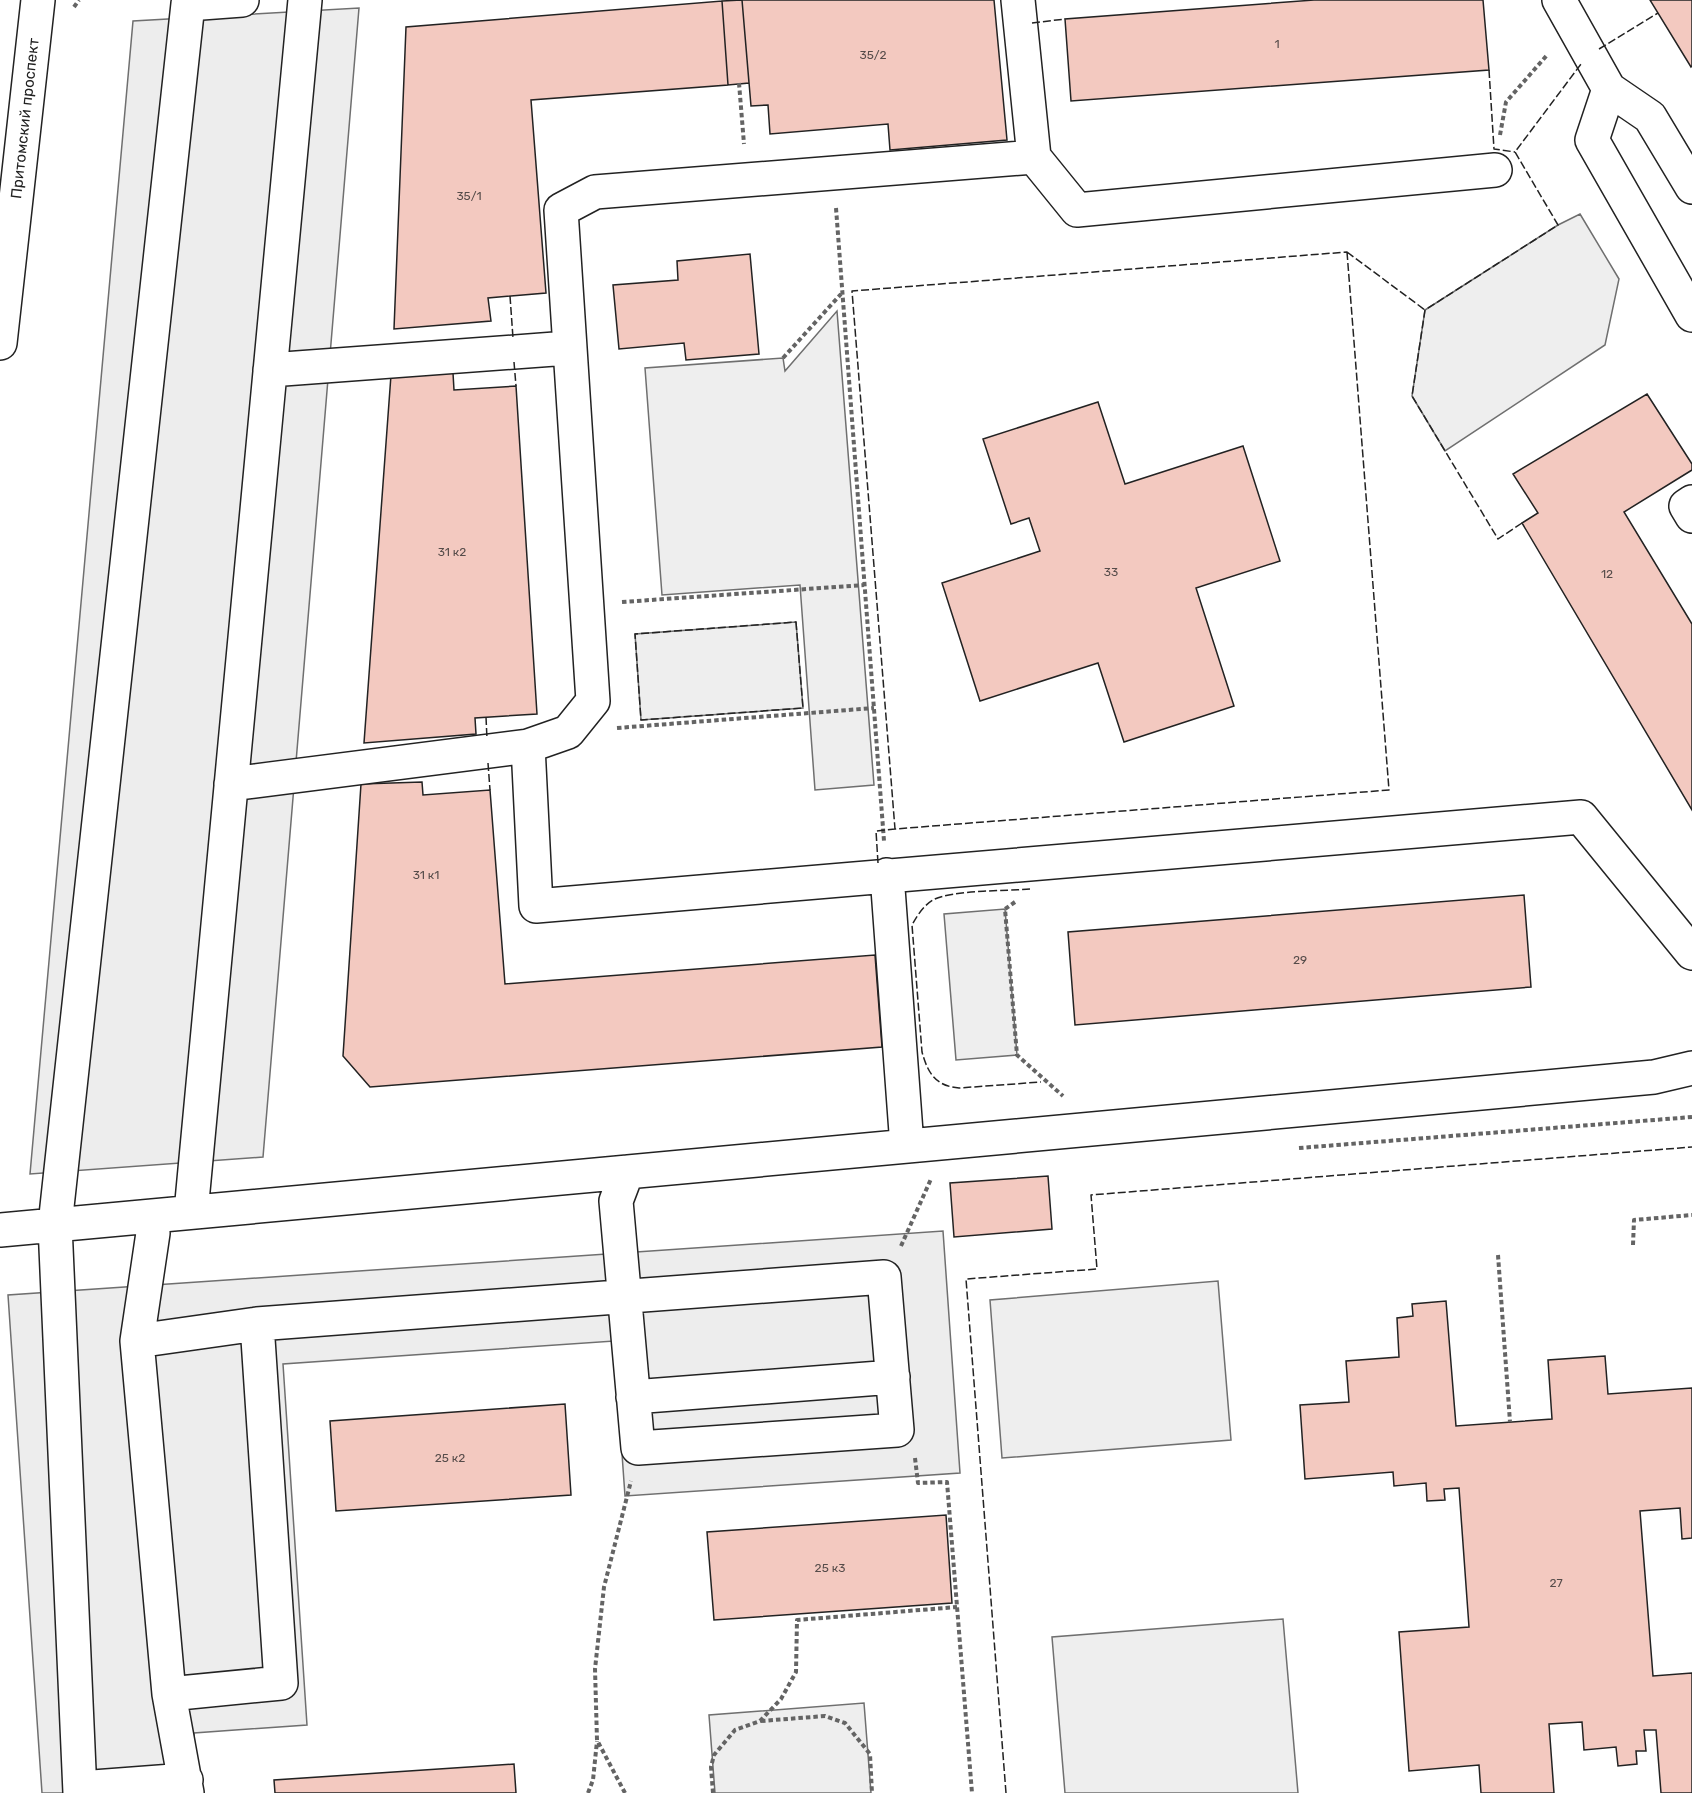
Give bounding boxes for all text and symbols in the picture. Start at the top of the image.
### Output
street label: Притомский проспект [7,37,43,200]
house number: 1 [1274,37,1280,51]
house number: 35/2 [860,48,886,62]
house number: 35/1 [456,189,482,203]
house number: 31 к2 [438,545,466,559]
house number: 33 [1104,565,1118,579]
house number: 12 [1601,567,1613,581]
house number: 31 к1 [413,868,439,882]
house number: 29 [1293,953,1307,967]
house number: 25 к2 [435,1451,465,1465]
house number: 25 к3 [815,1561,845,1575]
house number: 27 [1549,1576,1563,1590]

